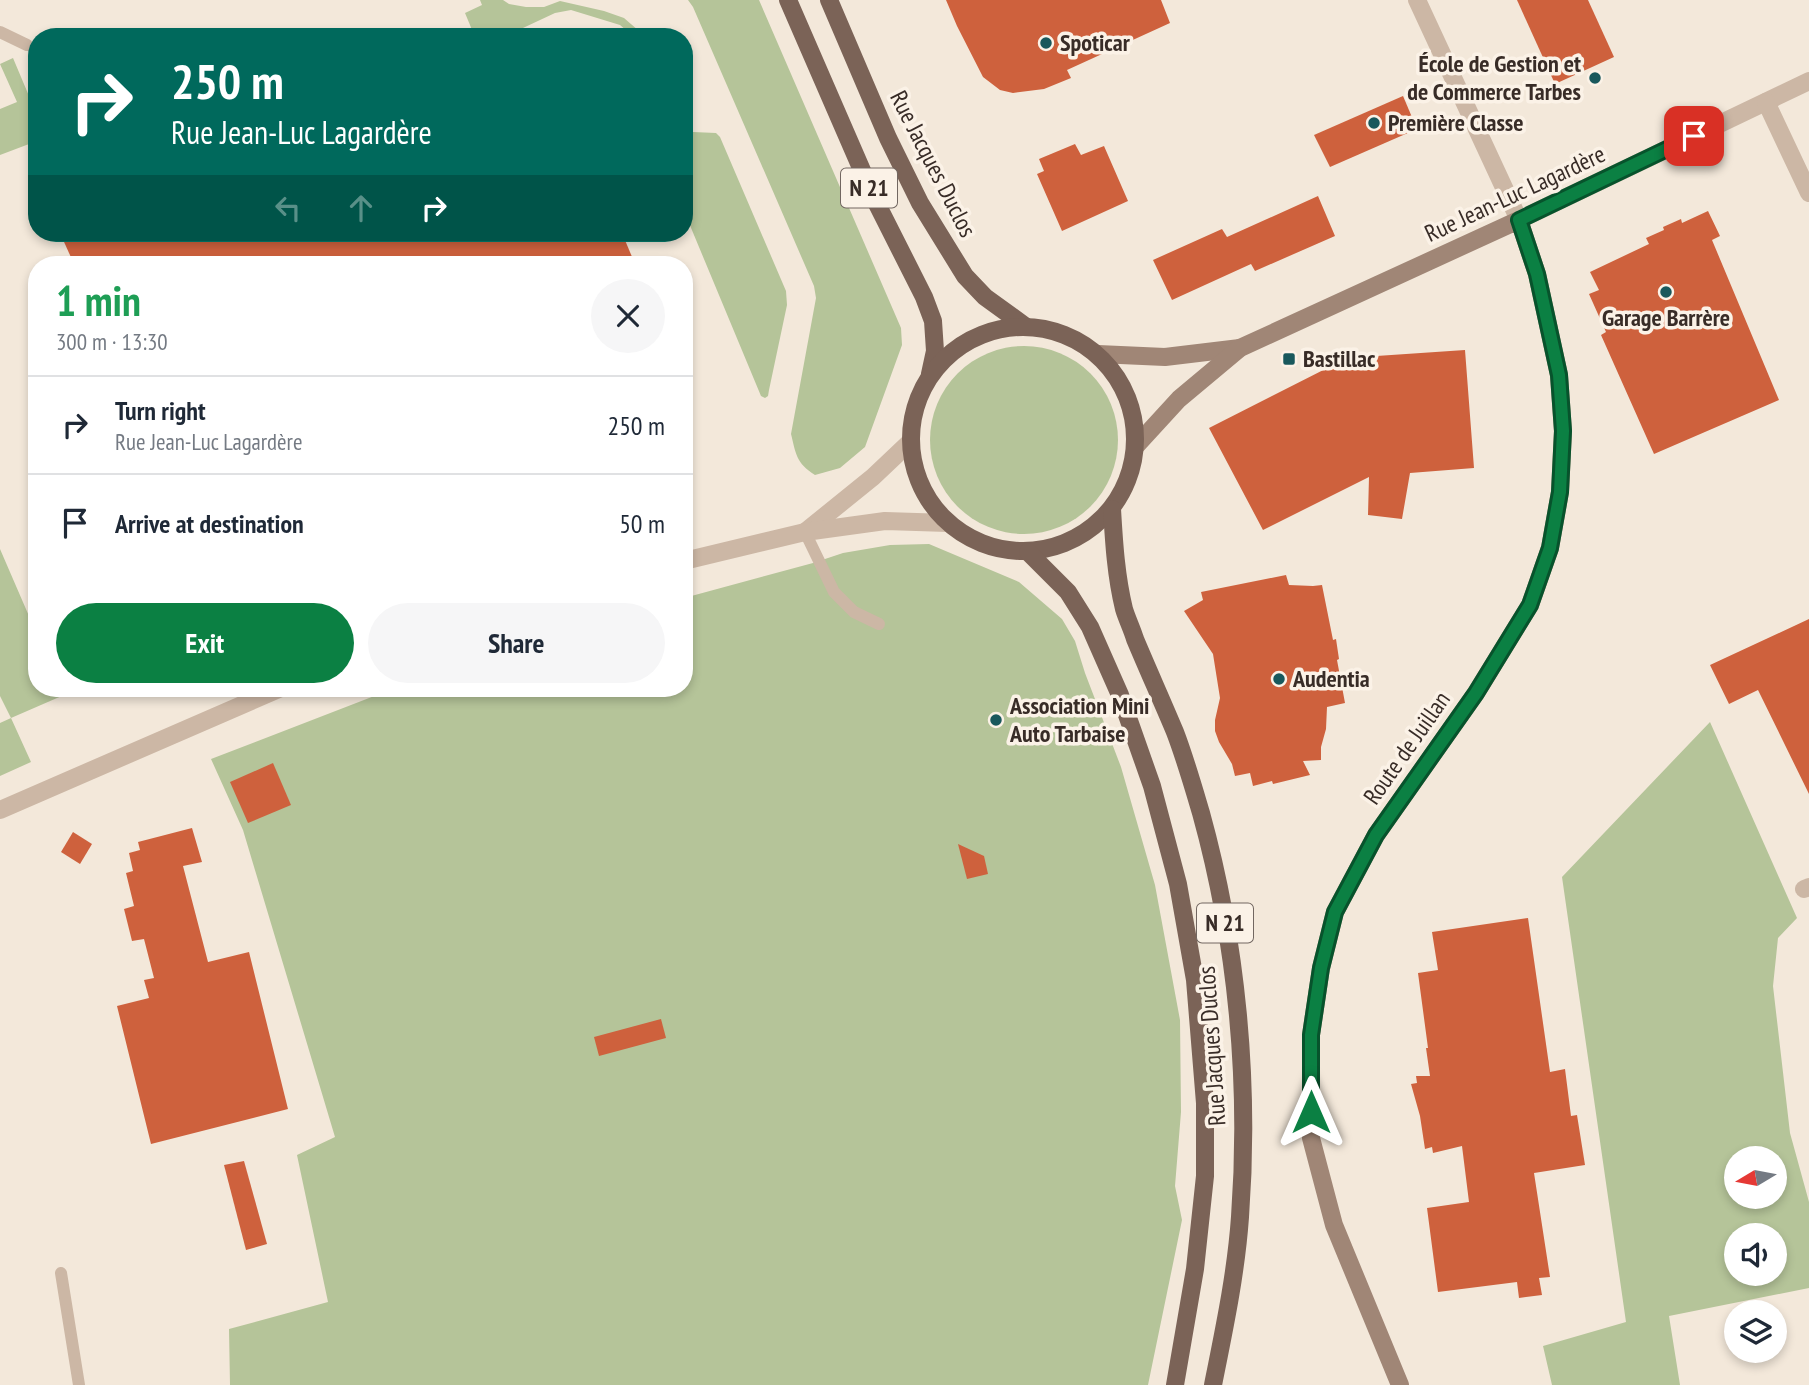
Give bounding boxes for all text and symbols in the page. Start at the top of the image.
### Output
place label: Spoticar [1060,27,1131,58]
marker: Spoticar [1038,35,1054,51]
place label: École de Gestion et de Commerce Tarbes [1407,48,1581,107]
text: 250 m [171,49,284,113]
icon: right [56,56,147,147]
marker: École de Gestion et de Commerce Tarbes [1587,70,1603,86]
street label: Rue Jacques Duclos [883,85,984,242]
pin [1664,106,1724,166]
place label: Première Classe [1388,107,1524,138]
text: Rue Jean-Luc Lagardère [171,111,432,153]
marker: Première Classe [1366,115,1382,131]
icon: arrive [1675,117,1713,155]
street label: Rue Jean-Luc Lagardère [1420,138,1610,249]
road number: N 21 [841,168,897,208]
icon: left [269,189,307,227]
icon: ahead [342,189,380,227]
icon: right [415,189,453,227]
text: 1 min [56,273,141,328]
button: close [591,279,665,353]
marker: Garage Barrère [1658,284,1674,300]
place label: Garage Barrère [1602,302,1730,333]
text: 300 m · 13:30 [56,327,168,356]
place label: Bastillac [1303,343,1376,374]
marker: Bastillac [1281,351,1297,367]
text: Turn right [115,394,206,427]
icon: right [56,406,94,444]
text: 250 m [607,409,665,442]
text: Rue Jean-Luc Lagardère [115,427,302,456]
icon: arrive [56,504,94,542]
text: Arrive at destination [115,507,304,540]
text: 50 m [619,507,665,540]
button: Exit [56,603,354,683]
button: Share [368,603,665,683]
place label: Audentia [1292,663,1370,694]
marker: Audentia [1271,671,1287,687]
street label: Route de Juillan [1356,685,1457,810]
place label: Association Mini Auto Tarbaise [1009,690,1150,749]
marker: Association Mini Auto Tarbaise [988,712,1004,728]
road number: N 21 [1197,904,1253,942]
street label: Rue Jacques Duclos [1190,965,1233,1127]
position arrow [1274,1075,1348,1149]
north arrow [1724,1146,1787,1209]
map controls [1724,1146,1787,1363]
button: sound [1724,1223,1787,1286]
button: layers [1724,1300,1787,1363]

